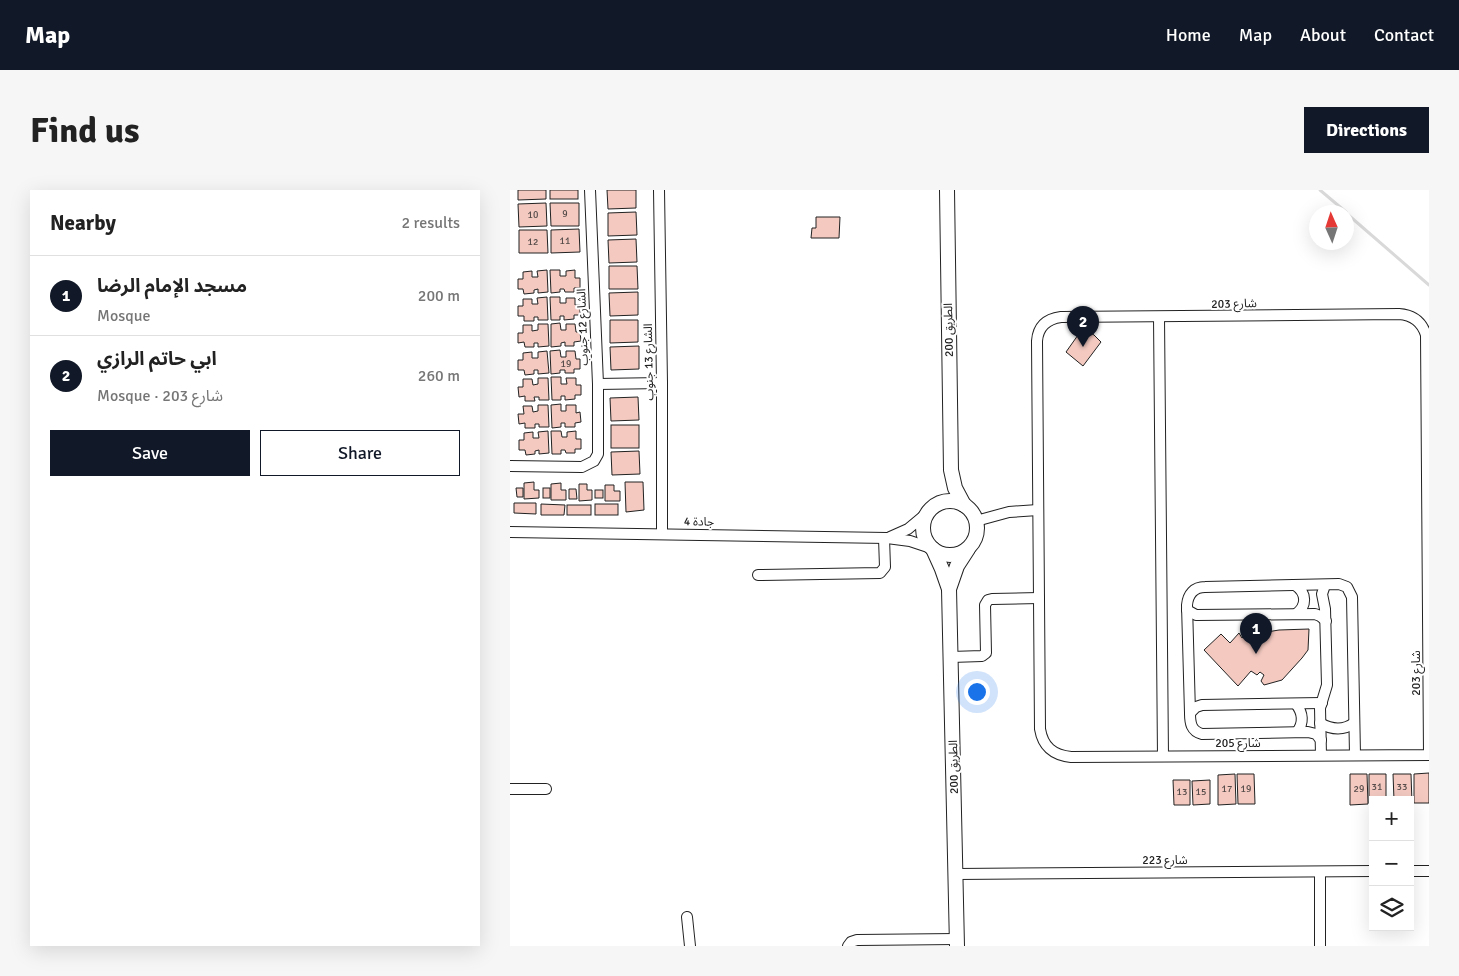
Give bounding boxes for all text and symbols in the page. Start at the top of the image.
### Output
text: Map [25,20,70,50]
text: Home [1166,24,1211,46]
text: Map [1239,24,1272,46]
text: About [1300,24,1346,46]
text: Contact [1374,24,1434,46]
button: Directions [1304,107,1429,153]
text: Find us [30,109,140,152]
north arrow [1309,205,1354,250]
house number: 9 [562,208,568,220]
house number: 10 [528,209,538,221]
text: Nearby [50,210,116,236]
text: 2 results [401,213,460,233]
house number: 11 [560,235,570,247]
house number: 12 [528,236,538,248]
text: مسجد الإمام الرضا [97,274,247,298]
text: 1 [62,286,70,306]
text: 200 m [418,286,460,306]
street label: الشارع 12 جنوب [574,288,593,366]
street label: شارع 203 [1211,296,1257,313]
street label: الطريق 200 [941,303,957,357]
text: Mosque [97,306,150,326]
pin: 2 [1067,306,1099,347]
street label: الشارع 13 جنوب [641,323,658,401]
text: ابي حاتم الرازي [97,347,217,371]
house number: 19 [561,358,571,370]
text: 2 [62,366,70,386]
text: 260 m [418,366,460,386]
text: Mosque · شارع 203 [97,386,223,406]
button: Save [50,430,250,476]
button: Share [260,430,460,476]
street label: جادة 4 [684,514,714,530]
pin: 1 [1240,613,1272,654]
street label: شارع 203 [1409,650,1425,696]
your location [964,679,990,705]
street label: شارع 205 [1215,736,1261,752]
street label: الطريق 200 [946,740,962,794]
house number: 31 [1372,781,1382,793]
house number: 33 [1397,781,1407,793]
house number: 17 [1222,783,1232,795]
house number: 19 [1241,783,1251,795]
house number: 29 [1354,783,1364,795]
house number: 13 [1177,786,1187,798]
house number: 15 [1196,786,1206,798]
map controls [1369,796,1414,931]
button: + [1369,796,1414,841]
button: − [1369,841,1414,886]
street label: شارع 223 [1142,853,1188,869]
button: layers [1369,886,1414,931]

